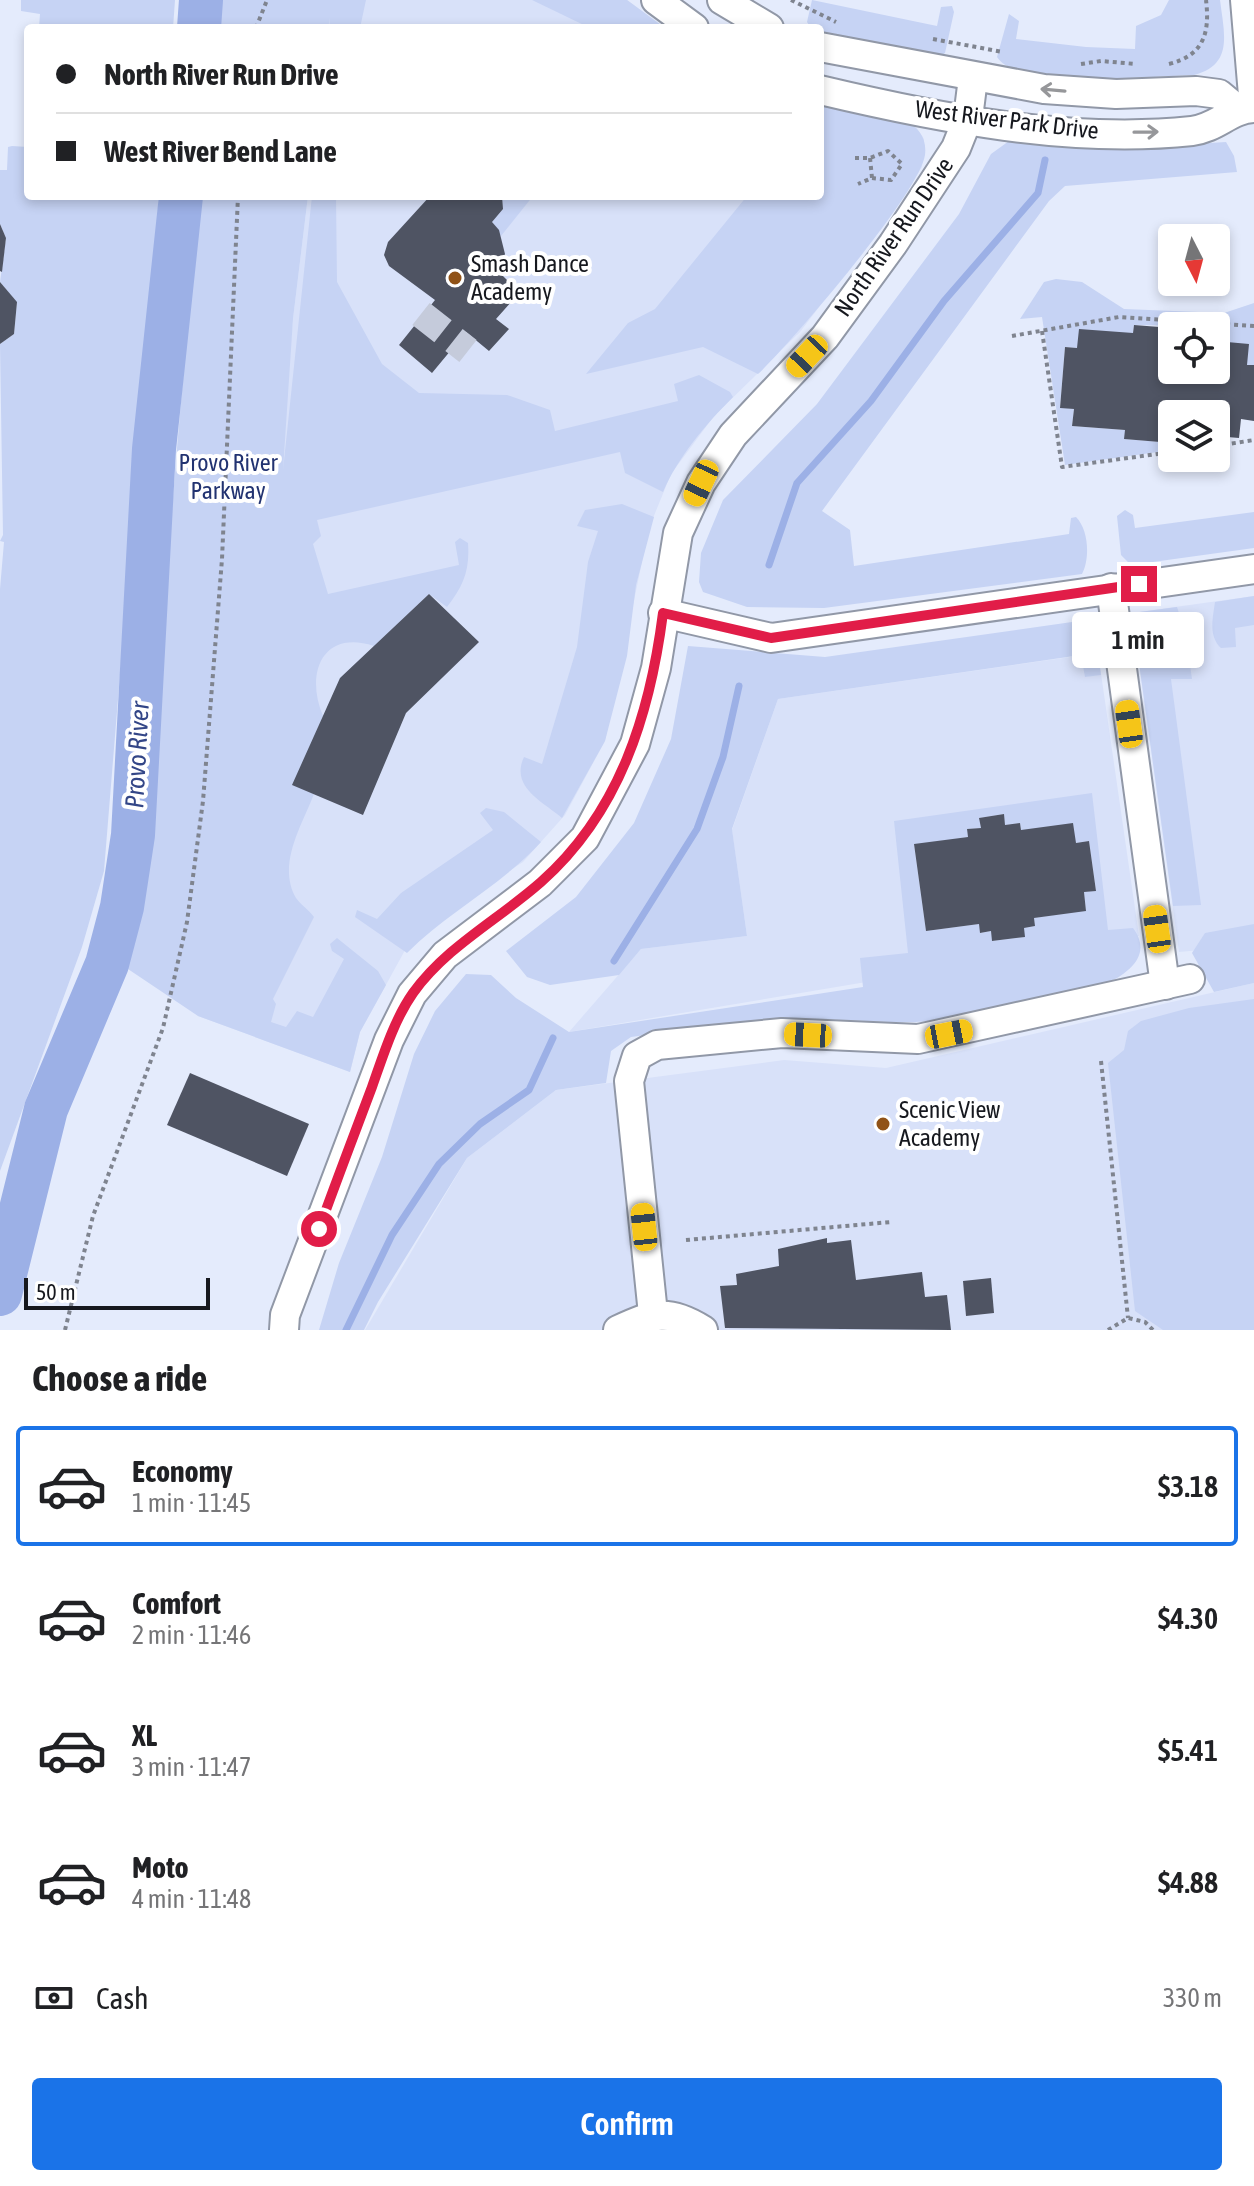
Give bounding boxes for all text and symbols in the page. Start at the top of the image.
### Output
text: North River Run Drive [104,57,339,91]
one-way arrow [1040,82,1066,97]
street label: West River Park Drive [914,95,1100,144]
one-way arrow [1132,124,1159,139]
text: West River Bend Lane [104,134,337,168]
street label: North River Run Drive [829,152,958,321]
north arrow [1158,224,1230,296]
map controls [1158,224,1230,472]
place label: Smash Dance Academy [471,250,589,305]
marker: Smash Dance Academy [446,269,464,287]
button: locate [1158,312,1230,384]
car [782,330,832,382]
button: layers [1158,400,1230,472]
park label: Provo River Parkway [178,449,279,504]
car [680,456,722,510]
route end [1121,566,1157,602]
callout: 1 min [1073,612,1205,668]
text: 1 min [1111,625,1165,655]
car [1114,699,1144,749]
water label: Provo River [119,700,155,809]
car [1142,904,1172,954]
car [923,1018,975,1050]
car [783,1022,833,1048]
place label: Scenic View Academy [899,1096,1000,1151]
marker: Scenic View Academy [874,1115,892,1133]
car [630,1202,658,1252]
route start [301,1211,337,1247]
scale bar [24,1274,210,1310]
text: 50 m [36,1279,76,1305]
text: Choose a ride [32,1357,207,1399]
icon: car [36,1450,108,1522]
text: Economy [132,1454,233,1488]
text: $3.18 [1158,1469,1218,1503]
text: 1 min · 11:45 [132,1488,251,1518]
icon: car [36,1582,108,1654]
text: Comfort [132,1586,221,1620]
text: $4.30 [1158,1601,1218,1635]
text: 2 min · 11:46 [132,1620,251,1650]
icon: car [36,1714,108,1786]
text: XL [132,1718,157,1752]
text: $5.41 [1158,1733,1218,1767]
text: 3 min · 11:47 [132,1752,251,1782]
icon: car [36,1846,108,1918]
text: Moto [132,1850,189,1884]
text: $4.88 [1158,1865,1218,1899]
text: 4 min · 11:48 [132,1884,251,1914]
icon: cash [32,1976,76,2020]
text: Cash [96,1981,149,2015]
text: 330 m [1163,1983,1222,2013]
button: Confirm [32,2078,1222,2170]

